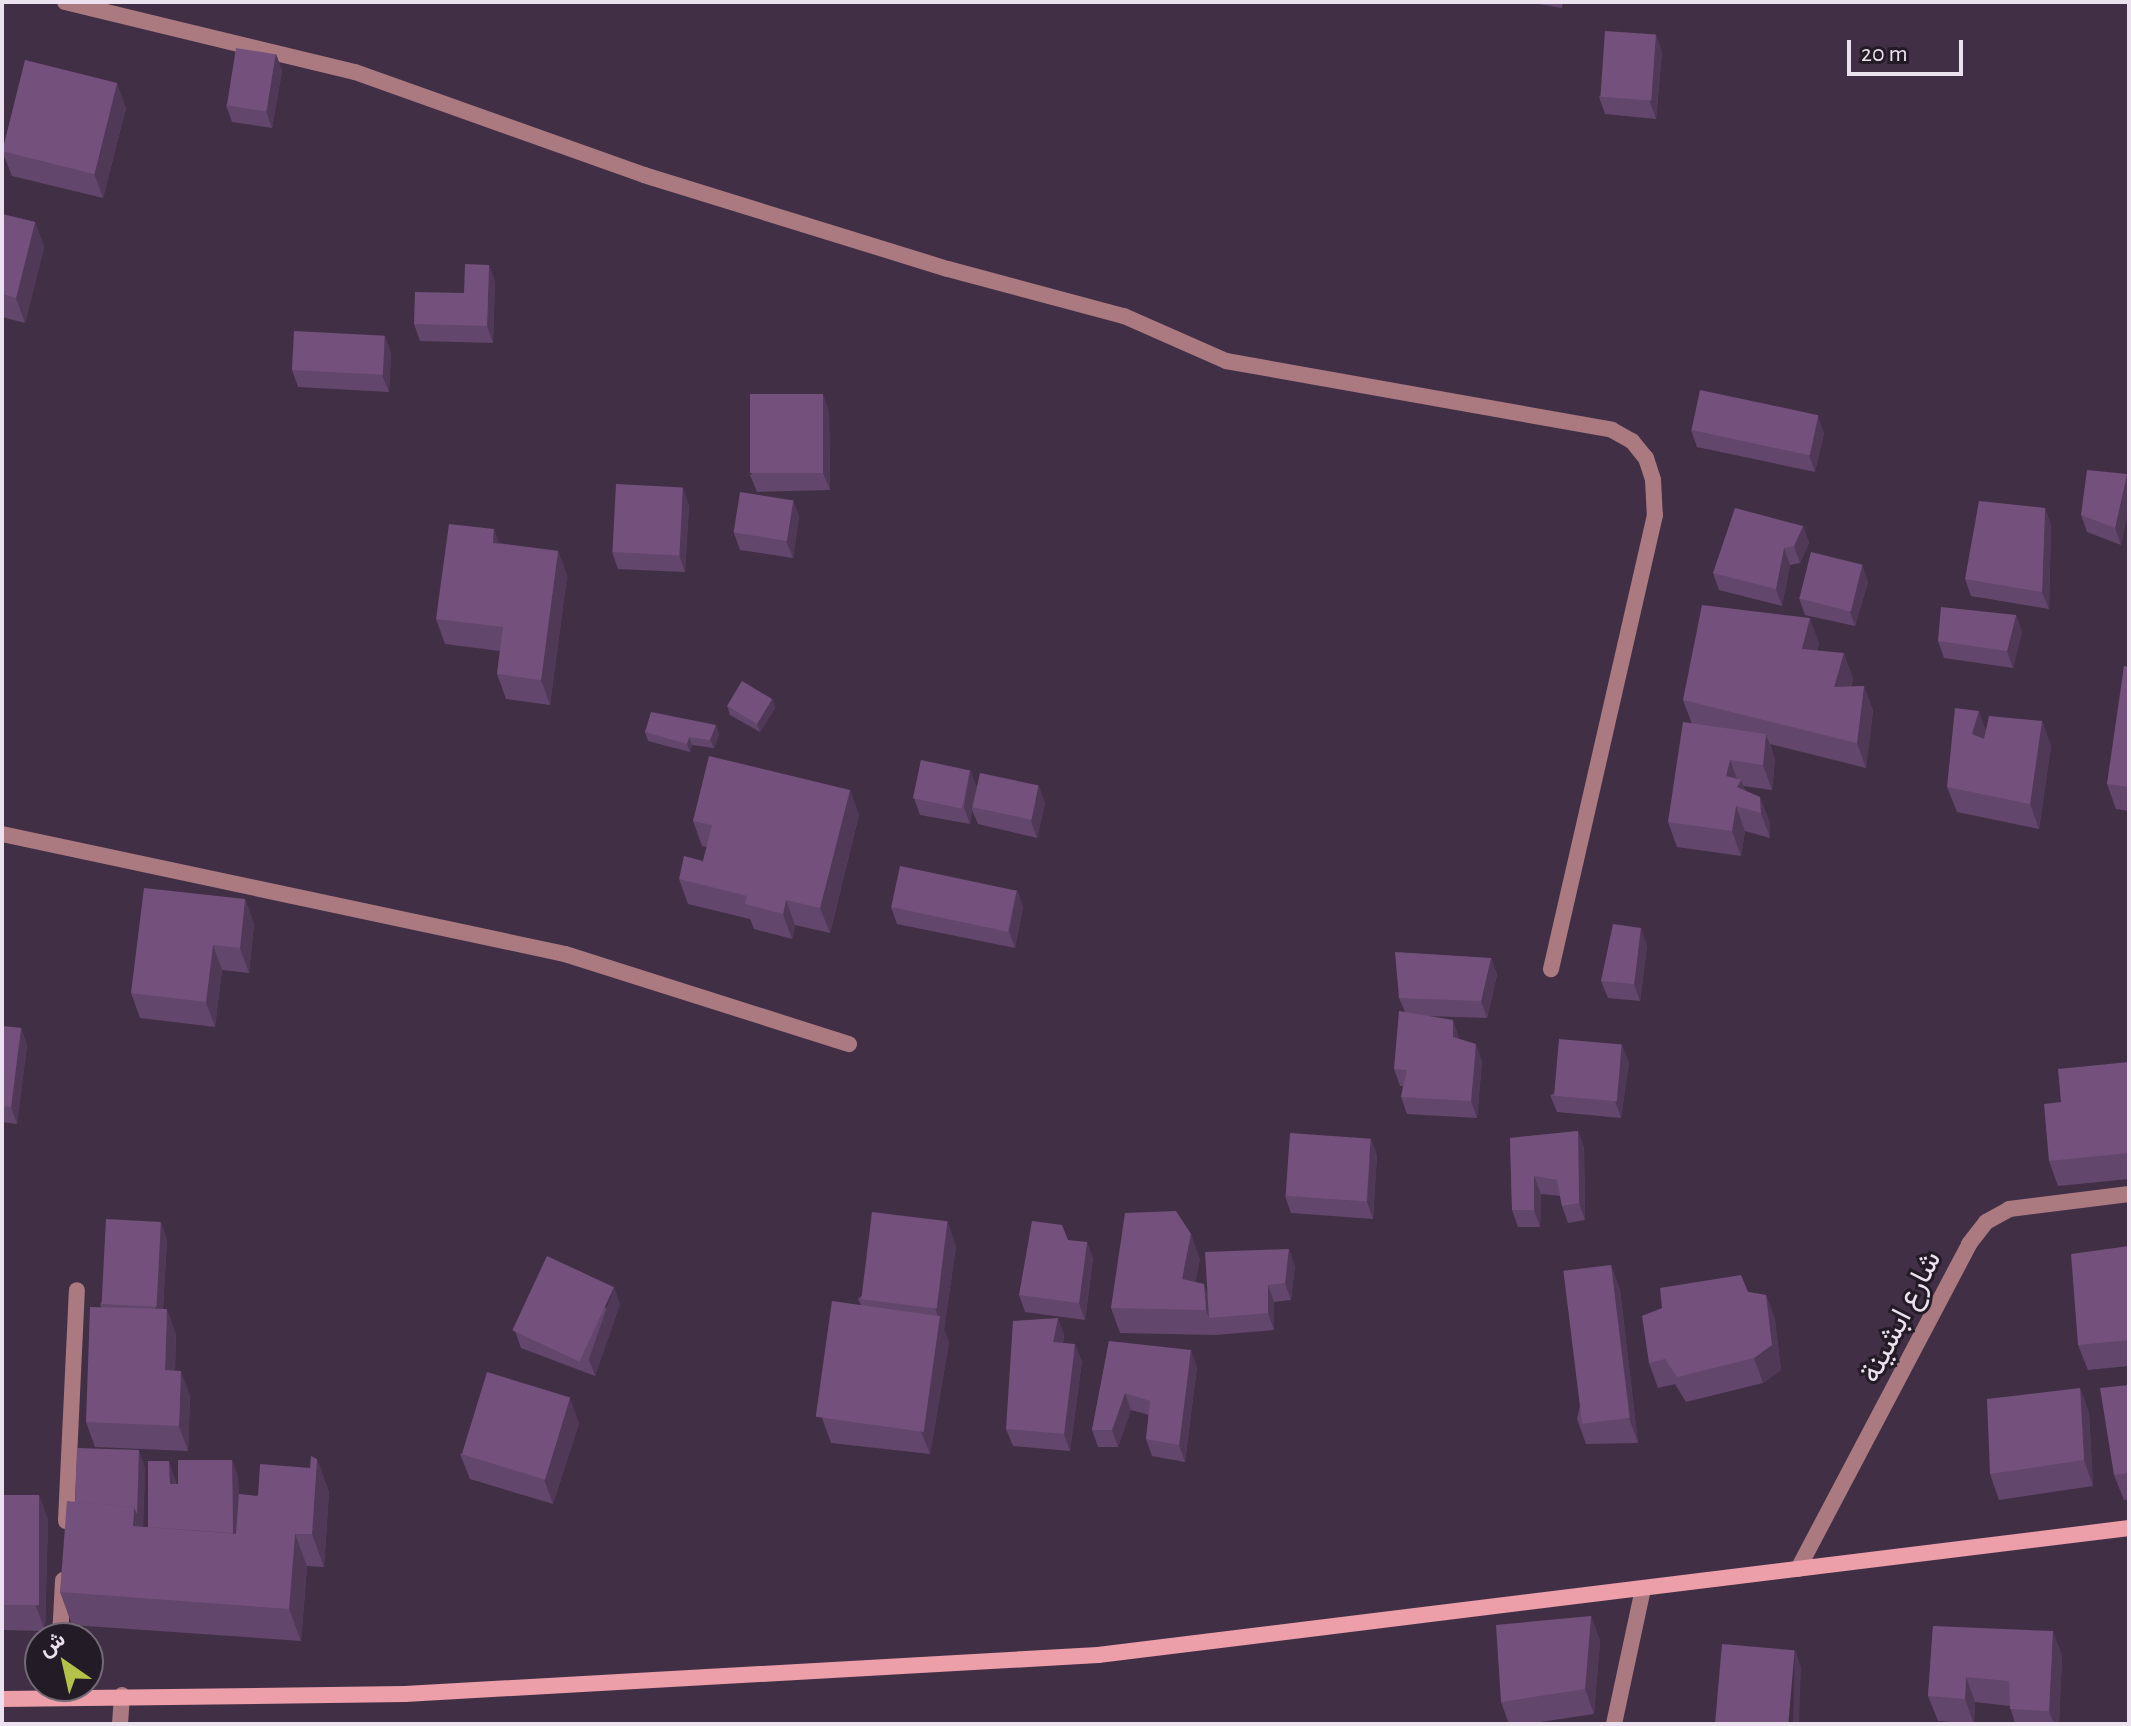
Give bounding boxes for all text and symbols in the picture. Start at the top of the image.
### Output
scale bar [1851,24,1967,74]
text: 20 m [1861,42,1908,66]
street label: شارع ابشينة [1853,1245,1949,1389]
north arrow [24,1622,104,1702]
text: ش [35,1627,69,1660]

